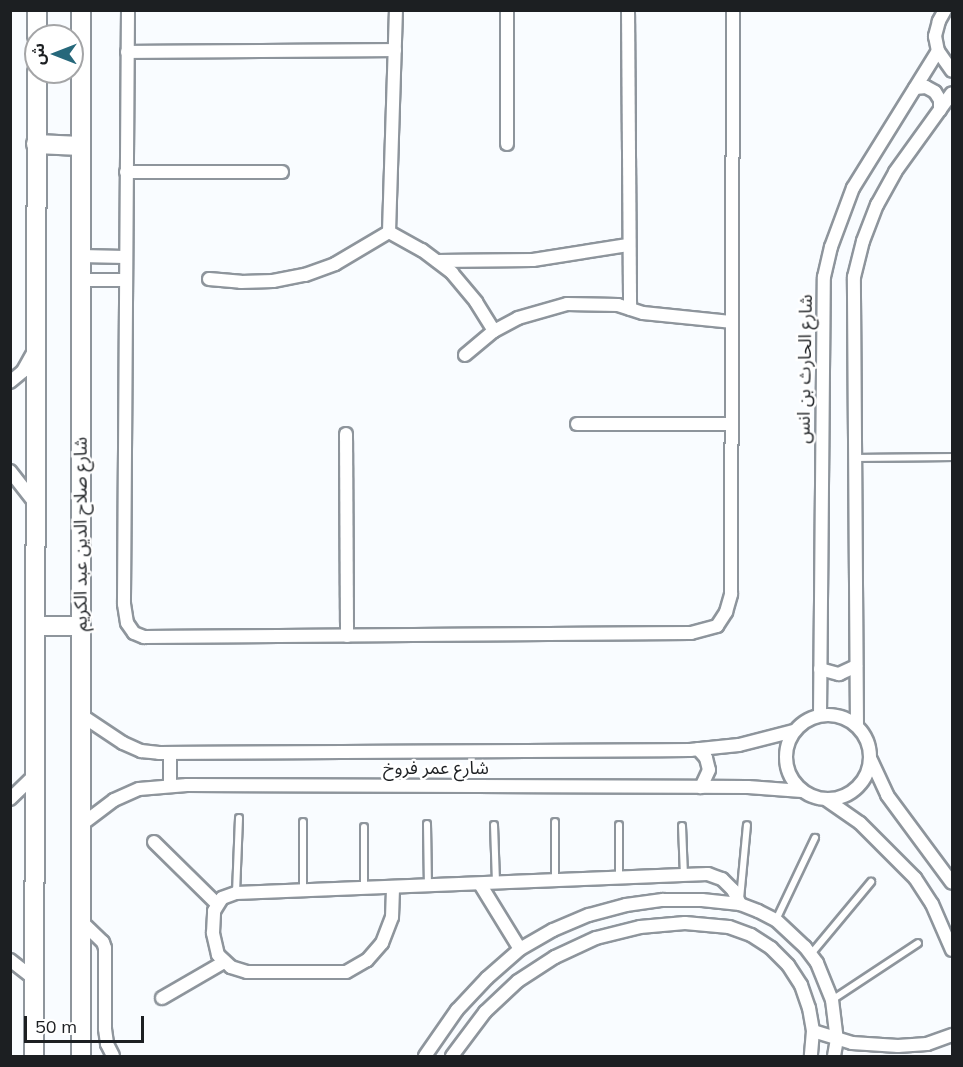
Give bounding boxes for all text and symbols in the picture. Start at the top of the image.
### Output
north arrow [24,24,84,84]
text: ش [28,43,48,65]
street label: شارع الحارث بن انس [793,294,817,444]
street label: شارع صلاح الدين عبد الكريم [70,437,92,631]
street label: شارع عمر فروخ [383,757,489,779]
scale bar [27,1004,147,1042]
text: 50 m [35,1015,77,1038]

